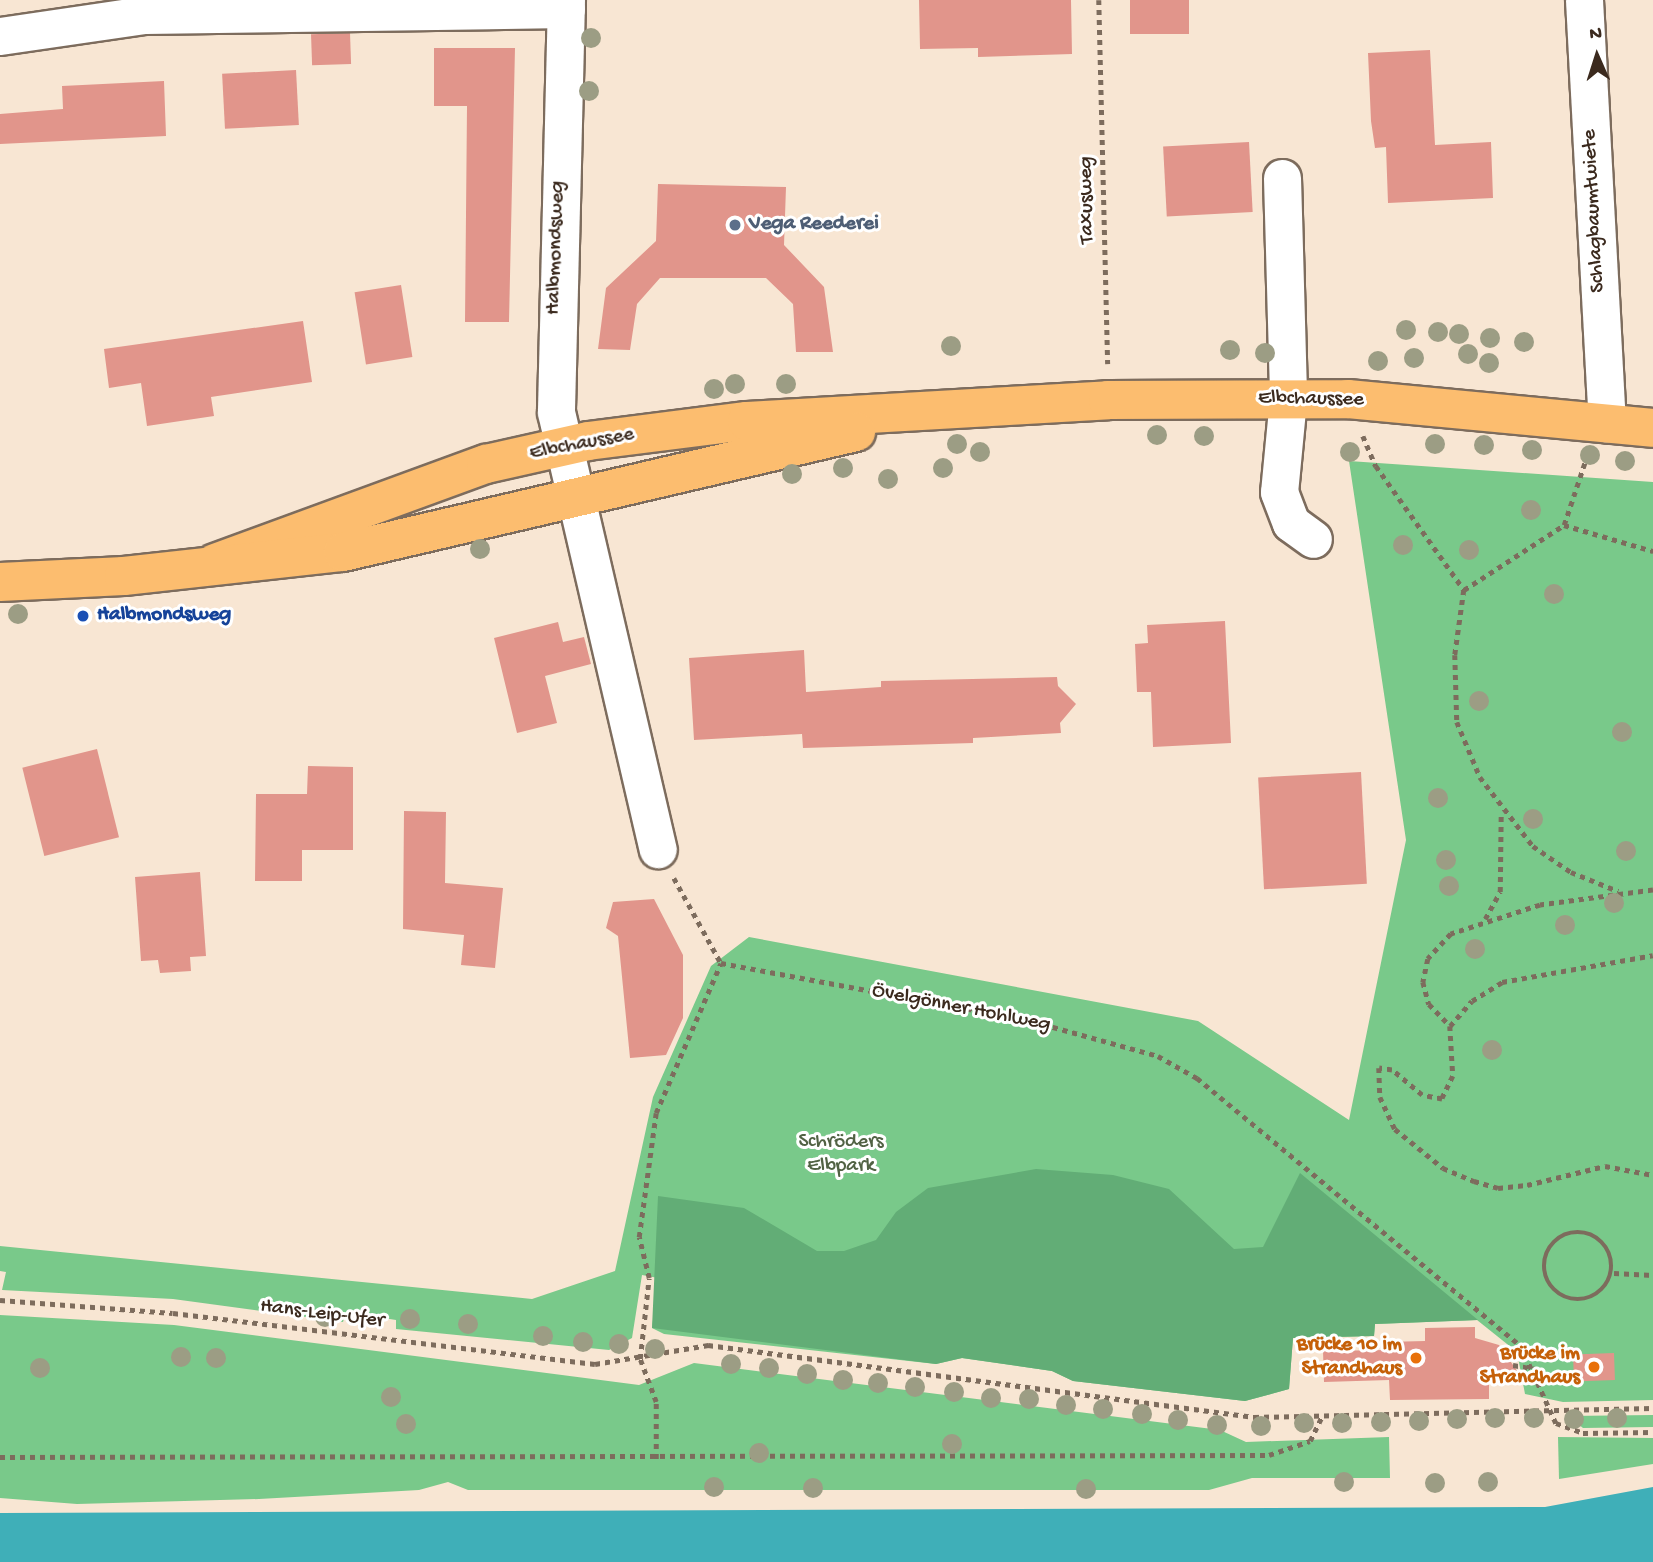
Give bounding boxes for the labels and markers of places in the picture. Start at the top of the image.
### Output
place label: Vega Reederei [749,212,879,238]
marker: Vega Reederei [727,217,743,233]
place label: Halbmondsweg [97,603,231,629]
marker: Halbmondsweg [75,608,91,624]
place label: Brücke 10 im Strandhaus [1297,1333,1402,1383]
place label: Brücke im Strandhaus [1480,1342,1580,1392]
marker: Brücke 10 im Strandhaus [1408,1350,1424,1366]
marker: Brücke im Strandhaus [1586,1359,1602,1375]

